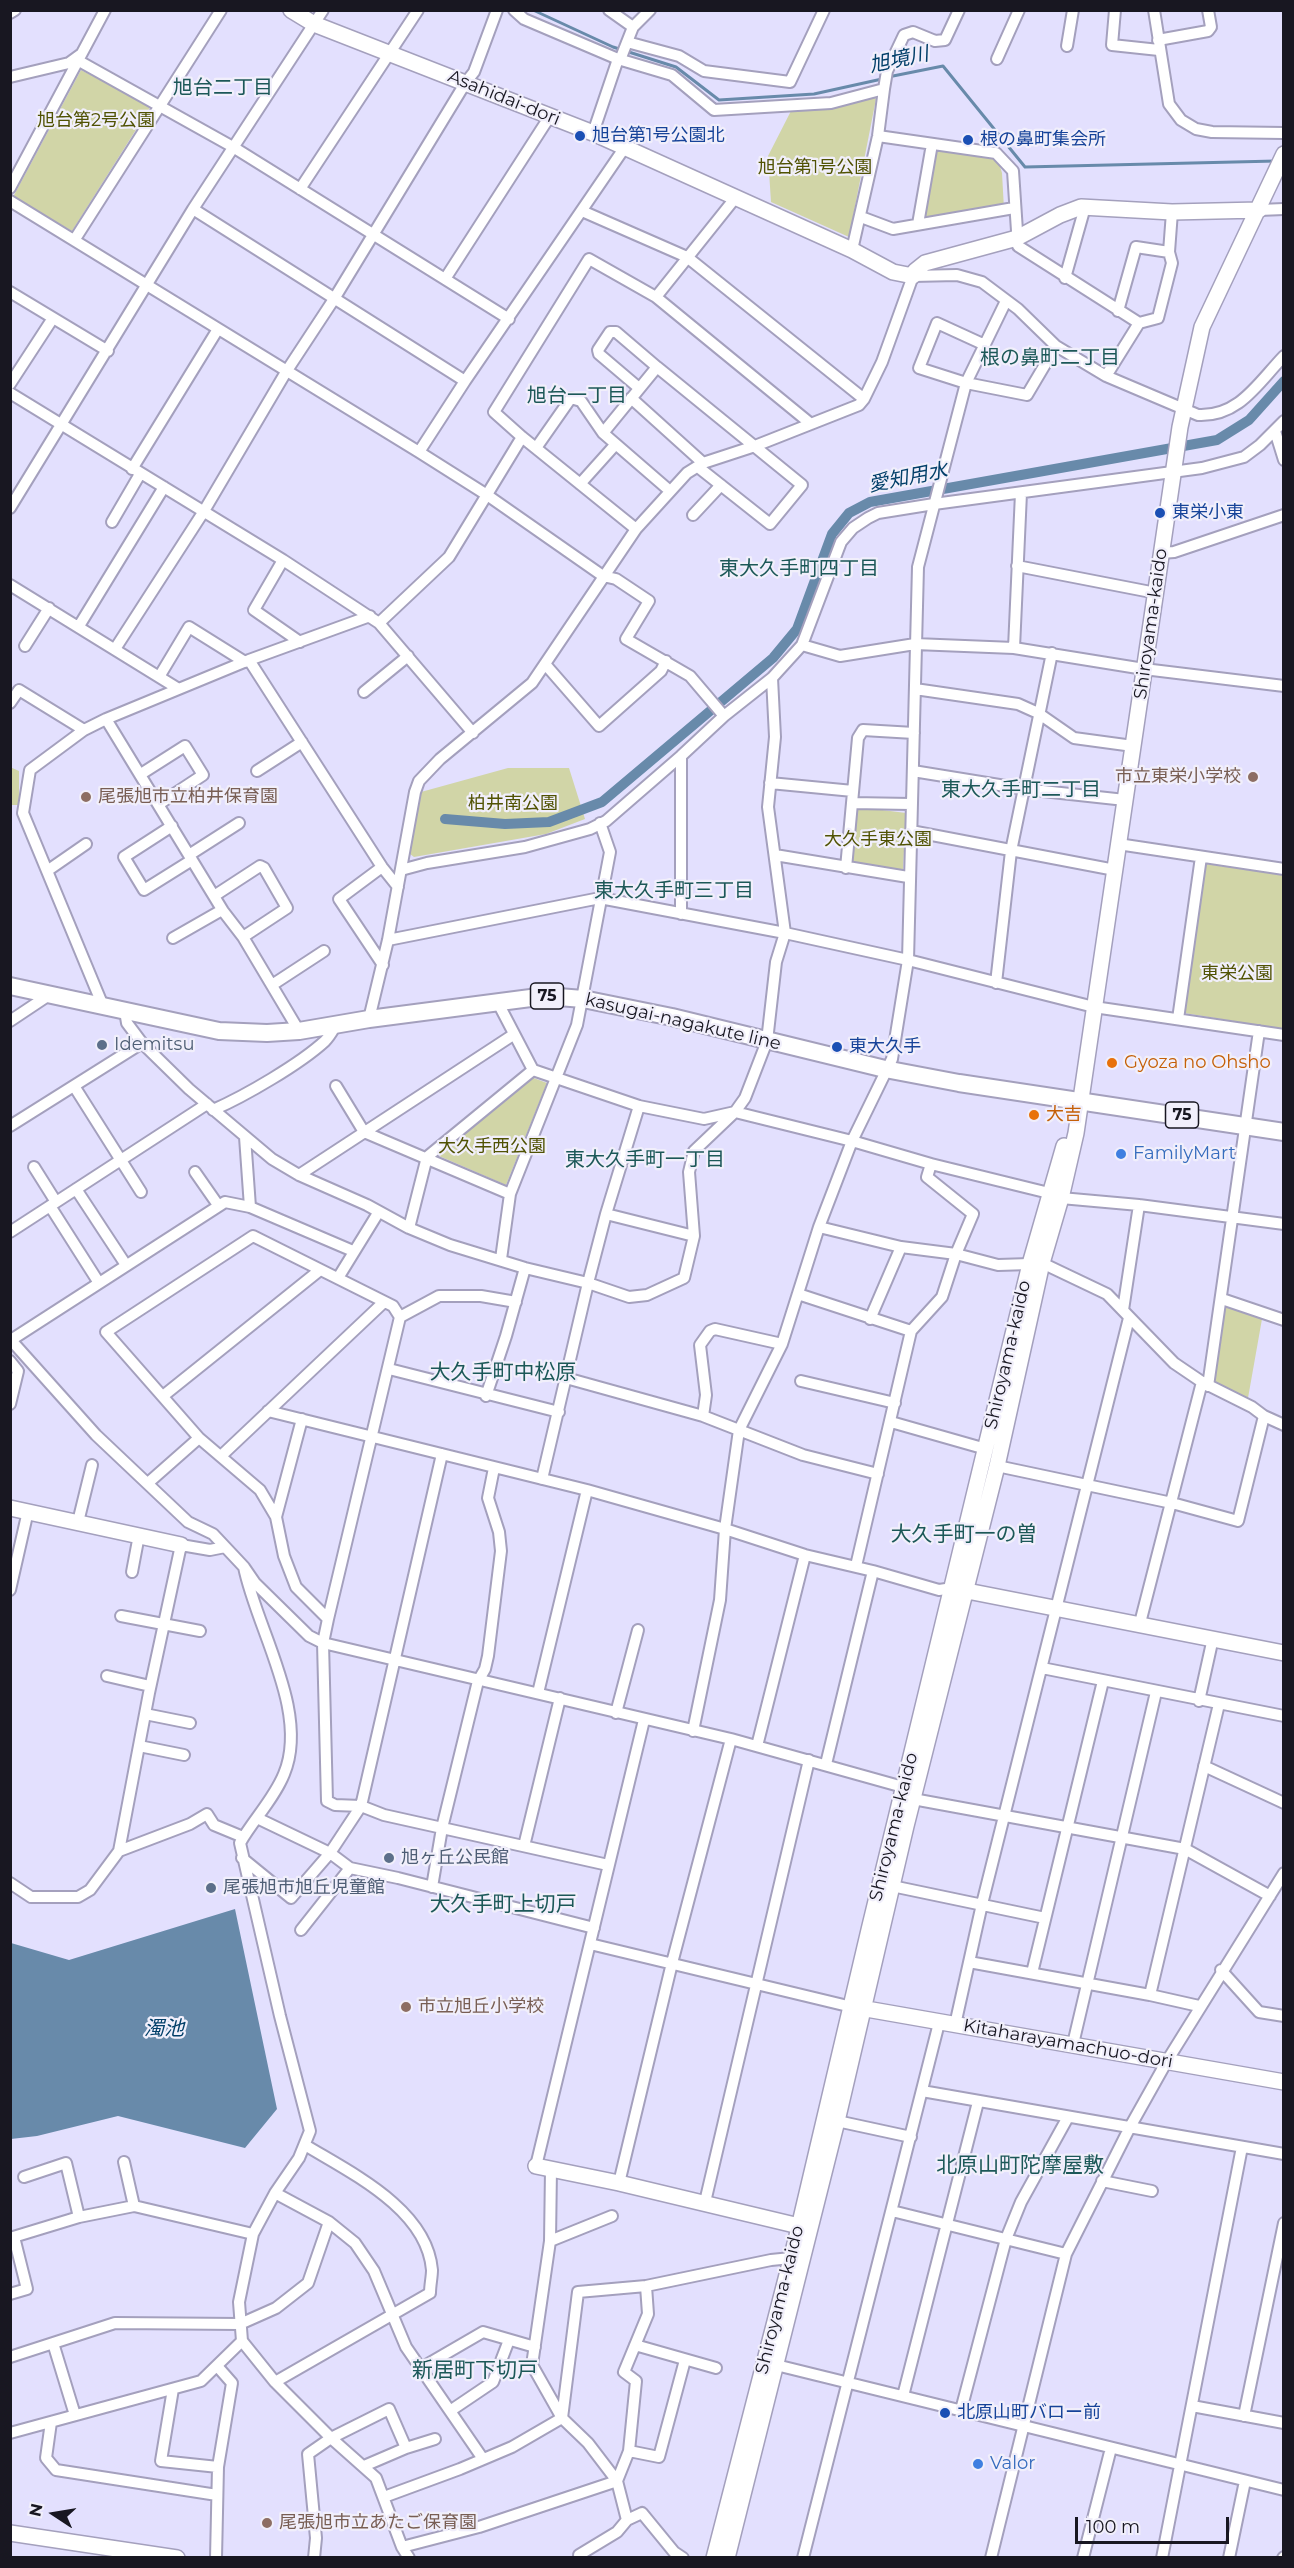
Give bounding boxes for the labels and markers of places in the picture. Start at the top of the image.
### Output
place label: 旭台第1号公園北 [592,125,724,147]
marker: 旭台第1号公園北 [573,129,587,143]
place label: 根の鼻町集会所 [980,129,1106,151]
marker: 根の鼻町集会所 [961,133,975,147]
place label: 東栄小東 [1172,502,1244,524]
marker: 東栄小東 [1153,506,1167,520]
place label: 市立東栄小学校 [1115,766,1241,788]
marker: 市立東栄小学校 [1246,770,1260,784]
place label: 尾張旭市立柏井保育園 [98,786,278,808]
marker: 尾張旭市立柏井保育園 [79,790,93,804]
place label: Idemitsu [114,1034,194,1056]
place label: 東大久手 [849,1036,921,1058]
marker: Idemitsu [95,1038,109,1052]
marker: 東大久手 [830,1040,844,1054]
place label: Gyoza no Ohsho [1124,1052,1271,1074]
marker: Gyoza no Ohsho [1105,1056,1119,1070]
place label: 大吉 [1046,1104,1082,1126]
marker: 大吉 [1027,1108,1041,1122]
place label: FamilyMart [1133,1143,1236,1165]
marker: FamilyMart [1114,1147,1128,1161]
place label: 旭ヶ丘公民館 [401,1847,509,1869]
marker: 旭ヶ丘公民館 [382,1851,396,1865]
place label: 尾張旭市旭丘児童館 [223,1877,385,1899]
marker: 尾張旭市旭丘児童館 [204,1881,218,1895]
place label: 市立旭丘小学校 [418,1996,544,2018]
marker: 市立旭丘小学校 [399,2000,413,2014]
place label: 北原山町バロー前 [957,2402,1101,2424]
marker: 北原山町バロー前 [938,2406,952,2420]
place label: Valor [990,2453,1036,2475]
marker: Valor [971,2457,985,2471]
place label: 尾張旭市立あたご保育園 [279,2512,477,2534]
marker: 尾張旭市立あたご保育園 [260,2516,274,2530]

